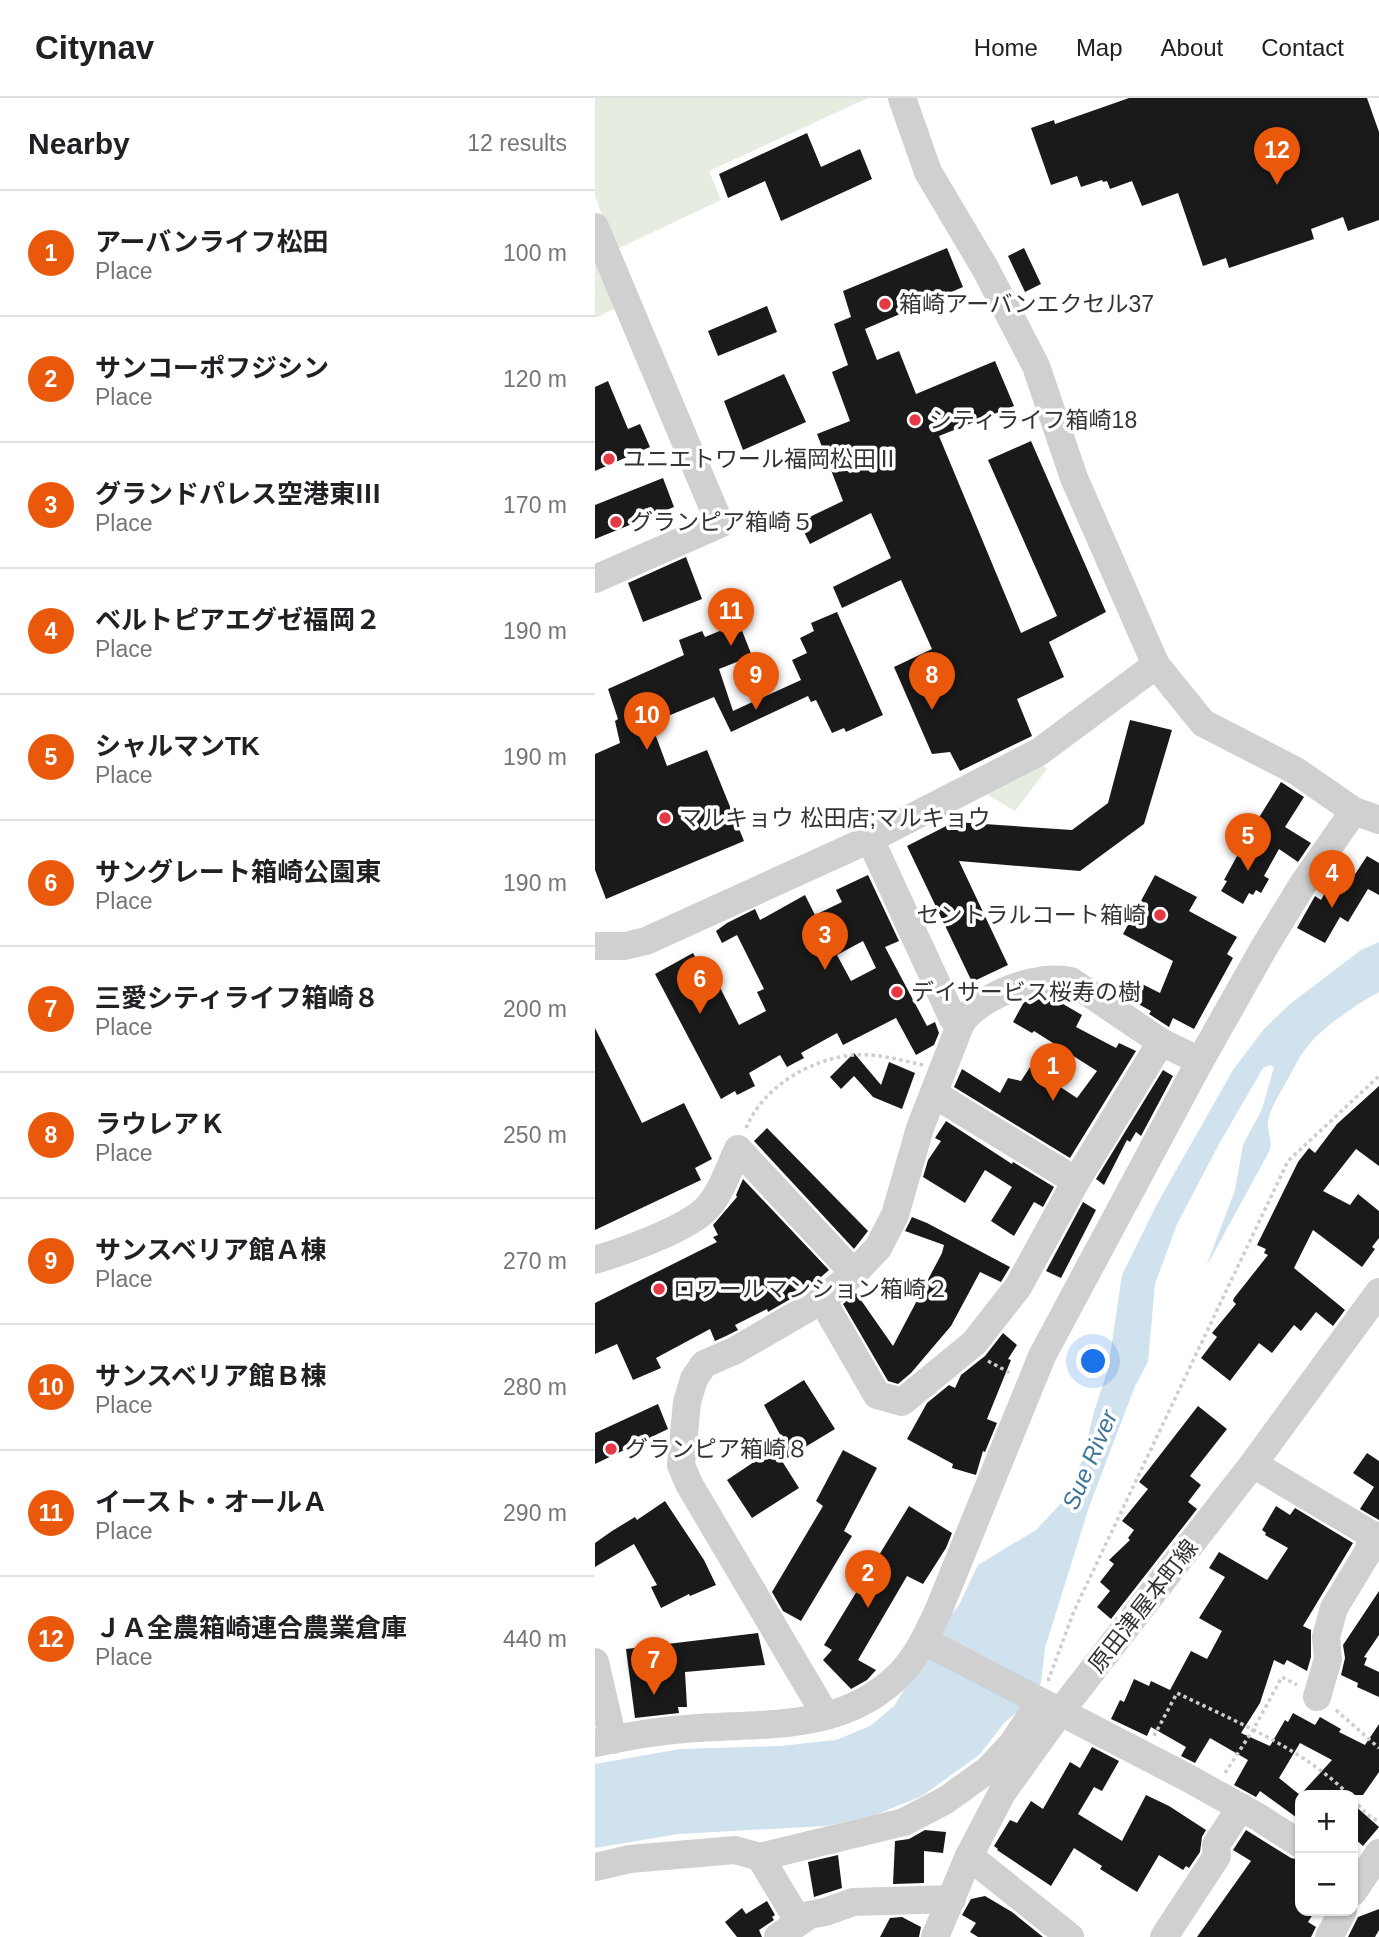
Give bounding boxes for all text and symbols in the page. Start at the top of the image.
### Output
text: Citynav [35,29,154,66]
text: Home [974,34,1038,61]
text: Map [1076,34,1123,61]
text: About [1161,34,1223,61]
text: Contact [1261,34,1344,61]
text: Nearby [28,127,130,160]
pin: 12 [1254,127,1300,185]
text: 12 results [467,130,567,156]
text: アーバンライフ松田 [95,227,328,257]
text: 1 [45,240,57,266]
text: 100 m [503,240,567,266]
text: Place [95,258,153,284]
place label: 箱崎アーバンエクセル37 [899,291,1154,317]
marker: 箱崎アーバンエクセル37 [877,296,893,312]
text: サンコーポフジシン [95,353,329,383]
text: 2 [45,366,57,392]
text: 120 m [503,366,567,392]
text: Place [95,384,153,410]
place label: シティライフ箱崎18 [929,407,1137,433]
marker: シティライフ箱崎18 [907,412,923,428]
place label: ユニエトワール福岡松田Ⅱ [623,446,899,472]
marker: ユニエトワール福岡松田Ⅱ [601,451,617,467]
text: グランドパレス空港東Ⅲ [95,479,381,509]
text: 3 [45,492,57,518]
text: 170 m [503,492,567,518]
place label: グランピア箱崎５ [630,509,814,535]
text: Place [95,510,153,536]
marker: グランピア箱崎５ [608,514,624,530]
pin: 11 [708,588,754,646]
text: ベルトピアエグゼ福岡２ [95,605,381,635]
text: 4 [45,618,57,644]
text: 190 m [503,618,567,644]
text: Place [95,636,153,662]
pin: 9 [733,652,779,710]
pin: 8 [909,652,955,710]
pin: 10 [624,692,670,750]
text: シャルマンTK [95,731,260,761]
text: 5 [45,744,57,770]
text: 190 m [503,744,567,770]
text: Place [95,762,153,788]
place label: マルキョウ 松田店;マルキョウ [679,805,991,831]
marker: マルキョウ 松田店;マルキョウ [657,810,673,826]
pin: 5 [1225,813,1271,871]
pin: 4 [1309,850,1355,908]
text: サングレート箱崎公園東 [95,857,381,887]
text: 6 [45,870,57,896]
text: 190 m [503,870,567,896]
text: Place [95,888,153,914]
place label: セントラルコート箱崎 [916,902,1146,928]
marker: セントラルコート箱崎 [1152,907,1168,923]
pin: 3 [802,912,848,970]
pin: 6 [677,956,723,1014]
place label: デイサービス桜寿の樹 [911,979,1141,1005]
text: 三愛シティライフ箱崎８ [95,983,379,1013]
marker: デイサービス桜寿の樹 [889,984,905,1000]
text: 7 [45,996,57,1022]
text: 200 m [503,996,567,1022]
text: Place [95,1014,153,1040]
pin: 1 [1030,1043,1076,1101]
text: ラウレアＫ [95,1109,225,1139]
text: 8 [45,1122,57,1148]
text: 250 m [503,1122,567,1148]
text: Place [95,1140,153,1166]
text: サンスベリア館Ａ棟 [95,1235,327,1265]
text: 9 [45,1248,57,1274]
text: 270 m [503,1248,567,1274]
text: Place [95,1266,153,1292]
place label: ロワールマンション箱崎２ [673,1276,949,1302]
marker: ロワールマンション箱崎２ [651,1281,667,1297]
your location [1076,1344,1110,1378]
text: サンスベリア館Ｂ棟 [95,1361,327,1391]
text: 10 [38,1374,64,1400]
text: 280 m [503,1374,567,1400]
text: Place [95,1392,153,1418]
water label: Sue River [1057,1405,1123,1514]
place label: グランピア箱崎８ [625,1436,809,1462]
marker: グランピア箱崎８ [603,1441,619,1457]
text: イースト・オールＡ [95,1487,328,1517]
text: 11 [39,1500,63,1526]
text: 290 m [503,1500,567,1526]
text: Place [95,1518,153,1544]
street label: 原田津屋本町線 [1083,1535,1203,1677]
pin: 2 [845,1550,891,1608]
text: ＪＡ全農箱崎連合農業倉庫 [95,1613,407,1643]
text: 12 [38,1626,64,1652]
text: 440 m [503,1626,567,1652]
pin: 7 [631,1637,677,1695]
text: Place [95,1644,153,1670]
map controls [1295,1790,1358,1916]
button: + [1295,1790,1358,1853]
button: − [1295,1853,1358,1916]

